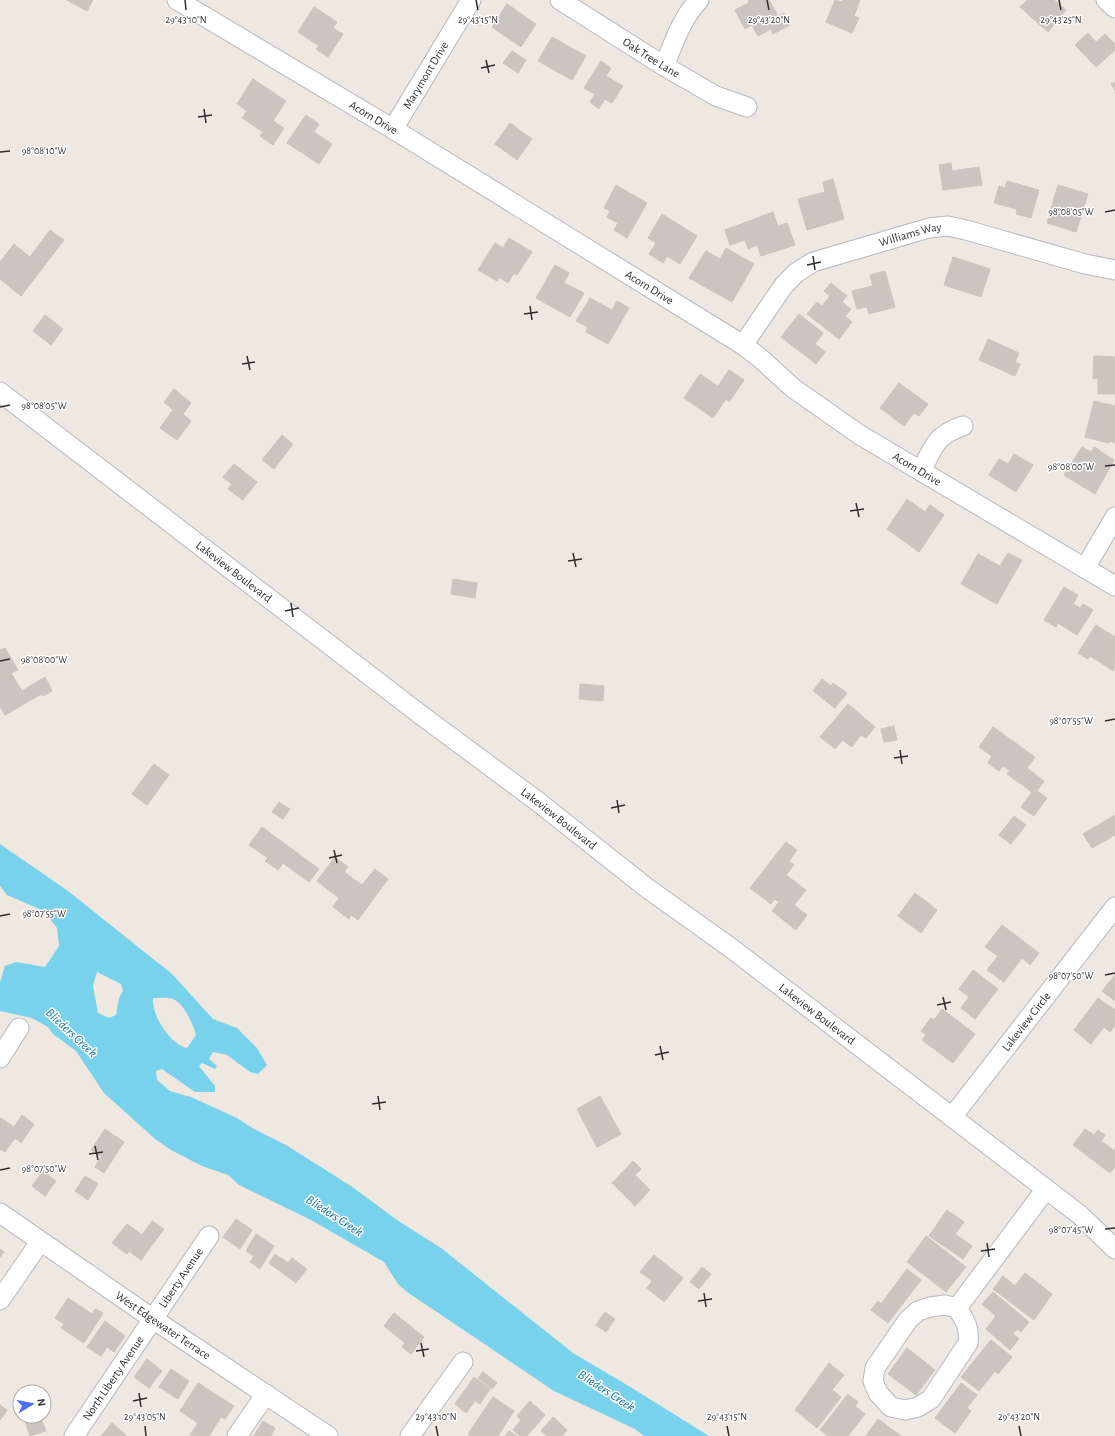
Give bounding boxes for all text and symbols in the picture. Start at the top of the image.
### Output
text: 29°43'10"N [165,15,207,25]
text: 29°43'15"N [458,15,498,25]
text: 29°43'20"N [748,15,790,25]
text: 29°43'25"N [1040,15,1082,25]
street label: Oak Tree Lane [621,35,682,80]
street label: Marymont Drive [401,39,450,111]
street label: Acorn Drive [347,98,400,136]
text: 98°08'10"W [22,146,66,156]
text: 98°08'05"W [1048,207,1094,217]
street label: Williams Way [877,221,942,248]
street label: Acorn Drive [623,268,676,307]
text: 98°08'05"W [21,401,67,411]
street label: Acorn Drive [891,450,943,488]
text: 98°08'00"W [1048,462,1094,472]
street label: Lakeview Boulevard [194,539,274,604]
text: 98°08'00"W [21,655,67,665]
text: 98°07'55"W [1049,716,1093,726]
street label: Lakeview Boulevard [519,785,599,852]
text: 98°07'55"W [22,909,66,919]
text: 98°07'50"W [1049,971,1093,981]
street label: Lakeview Boulevard [777,981,857,1047]
street label: Lakeview Circle [1000,990,1053,1053]
water label: Blieders Creek [43,1006,99,1060]
text: 98°07'50"W [22,1164,66,1174]
water label: Blieders Creek [303,1193,365,1239]
text: 98°07'45"W [1049,1225,1093,1235]
street label: Liberty Avenue [156,1246,205,1310]
street label: West Edgewater Terrace [113,1289,213,1362]
street label: North Liberty Avenue [80,1334,146,1422]
water label: Blieders Creek [575,1368,637,1414]
north arrow [12,1384,52,1424]
text: N [35,1398,47,1407]
text: 29°43'05"N [124,1412,166,1422]
text: 29°43'10"N [415,1412,457,1422]
text: 29°43'15"N [707,1412,747,1422]
text: 29°43'20"N [998,1412,1040,1422]

